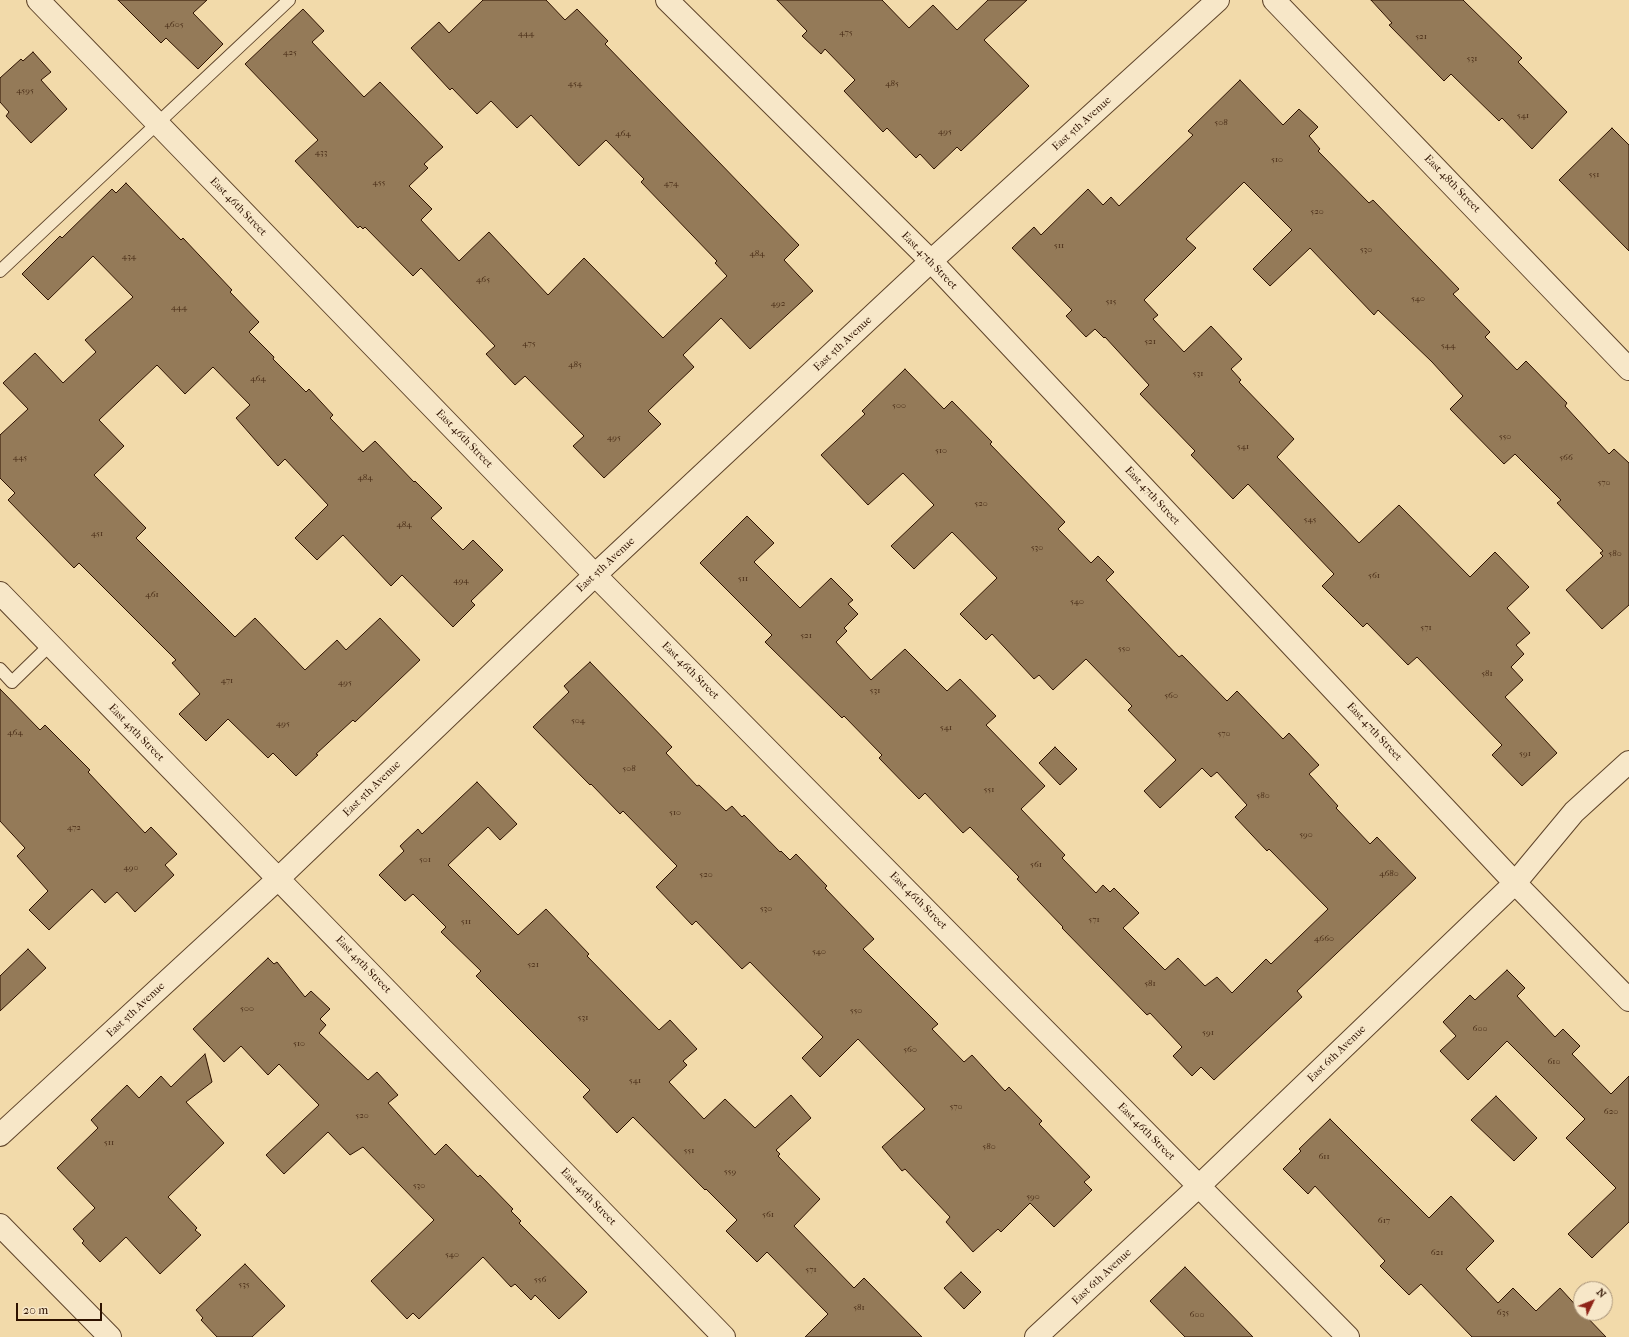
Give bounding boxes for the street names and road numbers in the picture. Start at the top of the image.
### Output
street label: East 5th Avenue [1050,94,1114,154]
street label: East 48th Street [1421,152,1483,216]
street label: East 46th Street [207,175,269,239]
street label: East 47th Street [898,229,960,293]
street label: East 5th Avenue [811,314,875,374]
street label: East 46th Street [433,407,495,471]
street label: East 47th Street [1122,464,1182,528]
street label: East 5th Avenue [574,535,638,595]
street label: East 46th Street [658,639,722,703]
street label: East 47th Street [1344,700,1404,764]
street label: East 45th Street [105,702,167,764]
street label: East 5th Avenue [340,758,404,820]
street label: East 46th Street [886,869,950,933]
street label: East 45th Street [332,934,394,996]
street label: East 5th Avenue [104,980,168,1040]
street label: East 6th Avenue [1305,1023,1369,1085]
street label: East 46th Street [1114,1100,1178,1164]
street label: East 45th Street [557,1166,619,1228]
street label: East 6th Avenue [1070,1246,1134,1308]

